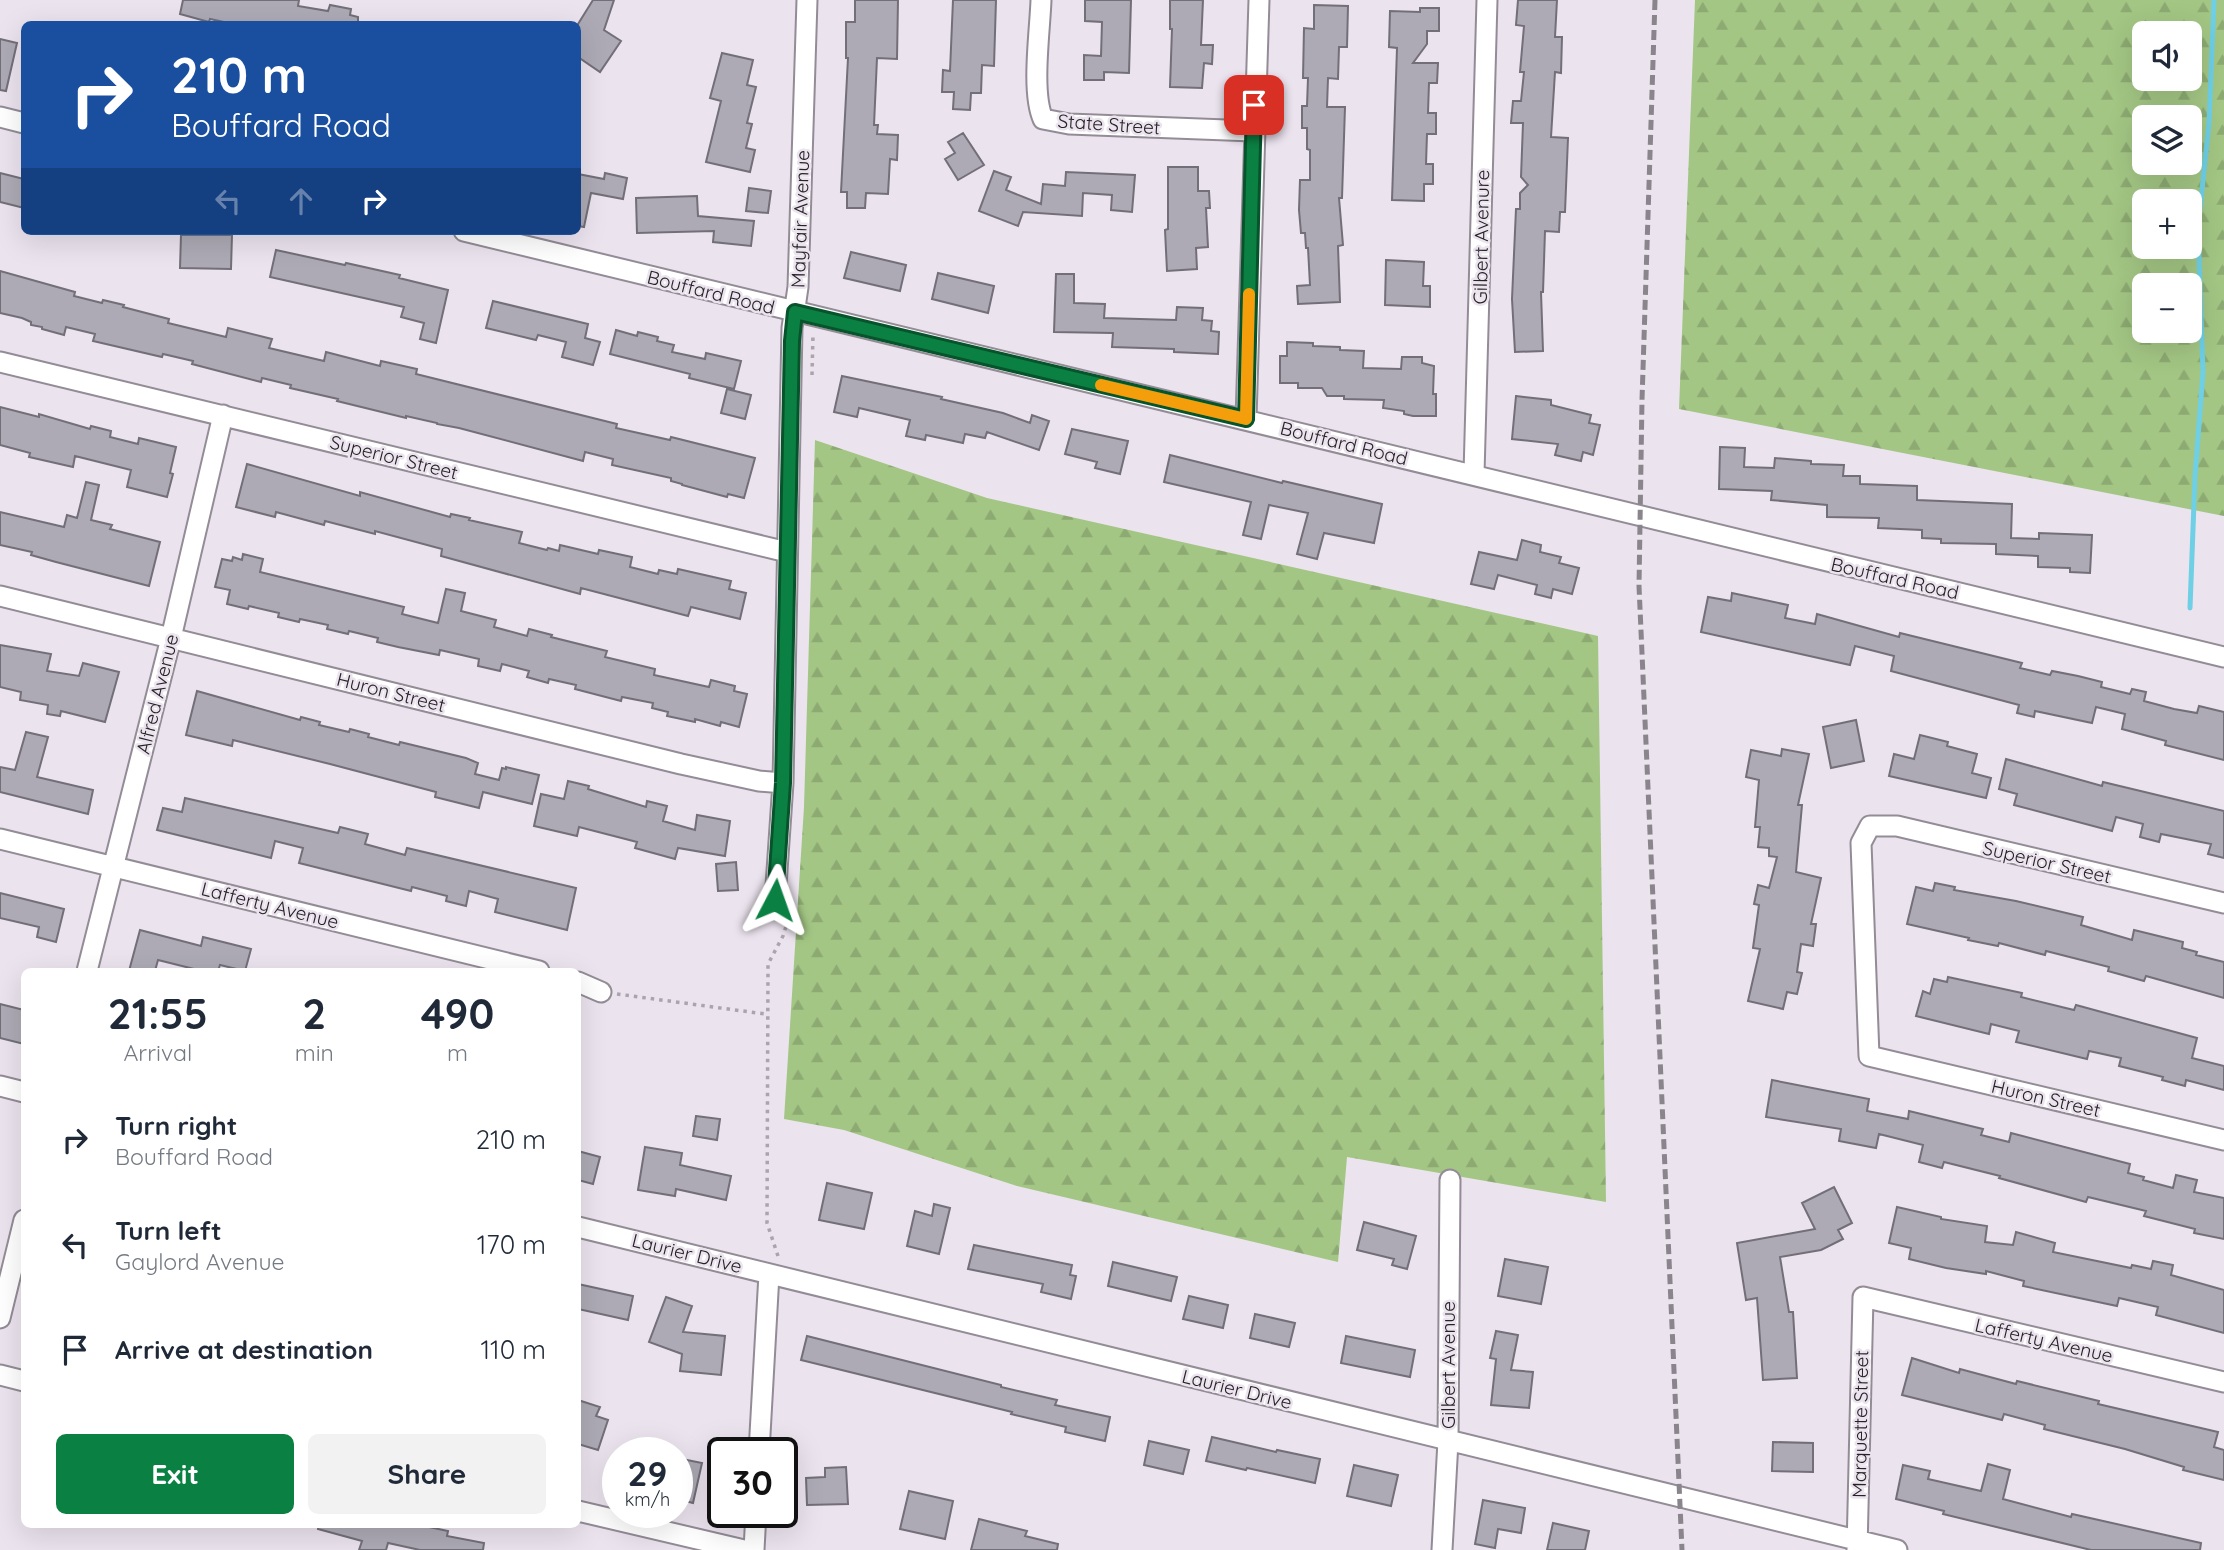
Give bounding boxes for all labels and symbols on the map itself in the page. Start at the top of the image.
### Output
pin [1224,75,1284,135]
street label: State Street [1057,108,1161,140]
street label: Mayfair Avenue [786,150,814,288]
street label: Gilbert Avenure [1468,169,1494,305]
street label: Bouffard Road [645,265,777,319]
street label: Bouffard Road [1278,416,1410,470]
street label: Superior Street [328,430,460,484]
street label: Bouffard Road [1829,552,1961,604]
street label: Alfred Avenue [130,632,184,756]
street label: Huron Street [334,667,448,717]
street label: Superior Street [1980,836,2114,888]
position arrow [738,863,812,937]
street label: Lafferty Avenue [199,876,341,934]
street label: Huron Street [1989,1074,2103,1122]
street label: Laurier Drive [629,1228,745,1278]
street label: Gilbert Avenue [1436,1301,1460,1429]
street label: Lafferty Avenue [1973,1312,2115,1368]
street label: Marquette Street [1847,1350,1873,1498]
street label: Laurier Drive [1179,1364,1295,1414]
speed limit sign: 30 [707,1437,798,1528]

